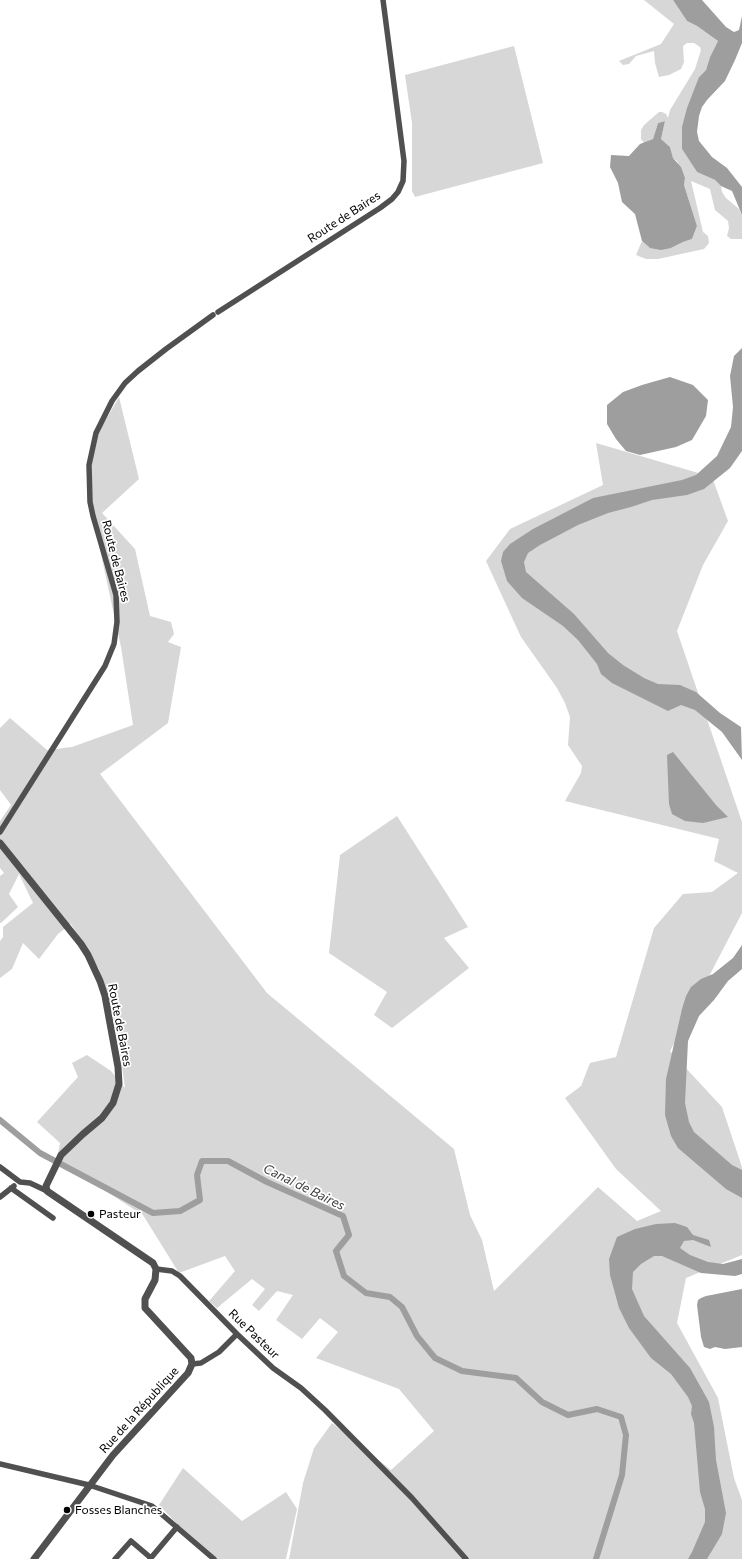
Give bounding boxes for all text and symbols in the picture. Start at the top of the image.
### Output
street label: Route de Baires [305,188,383,246]
street label: Route de Baires [99,518,133,604]
street label: Route de Baires [105,982,135,1068]
water label: Canal de Baires [261,1161,347,1213]
place label: Pasteur [99,1207,141,1221]
marker: Pasteur [86,1209,96,1219]
street label: Rue Pasteur [226,1306,282,1362]
street label: Rue de la République [96,1364,182,1456]
place label: Fosses Blanches [75,1503,162,1517]
marker: Fosses Blanches [62,1505,72,1515]

